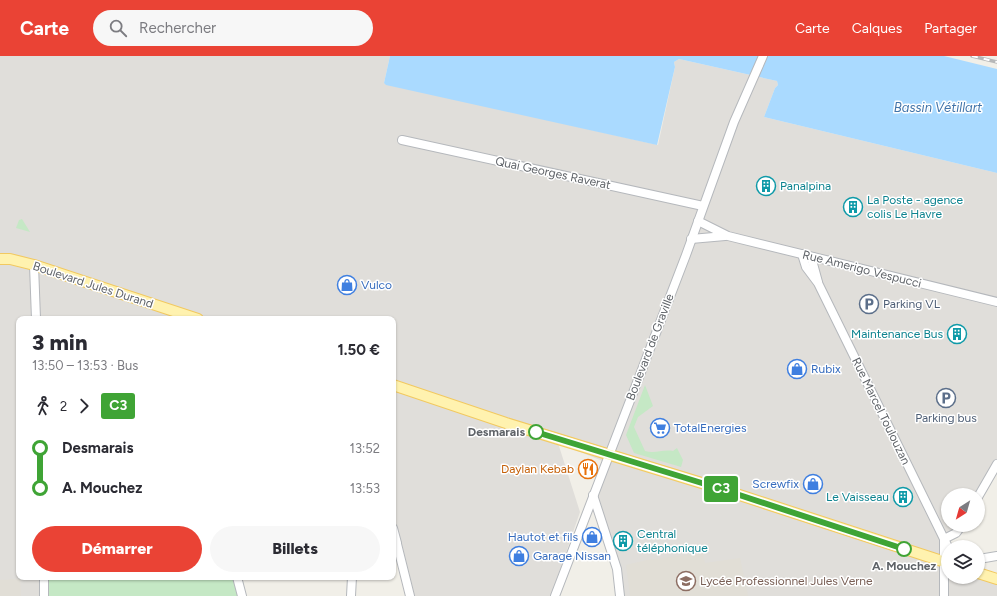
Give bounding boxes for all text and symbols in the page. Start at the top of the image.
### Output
search box [93,10,373,46]
text: Carte [20,17,69,40]
icon: search [107,17,129,39]
text: Rechercher [139,19,216,37]
text: Carte [795,20,830,37]
text: Calques [852,20,902,37]
text: Partager [924,20,977,37]
water label: Bassin Vétillart [894,100,983,115]
street label: Quai Georges Raverat [494,154,612,192]
building icon: Panalpina [755,175,777,197]
place label: Panalpina [780,179,831,193]
place label: La Poste - agence colis Le Havre [867,193,964,221]
building icon: La Poste - agence colis Le Havre [842,196,864,218]
street label: Rue Amerigo Vespucci [801,247,923,291]
street label: Boulevard Jules Durand [31,259,155,311]
shop icon: Vulco [336,274,358,296]
place label: Vulco [361,278,392,292]
street label: Boulevard de Graville [623,291,677,402]
parking icon: Parking VL [858,293,880,315]
place label: Parking VL [883,297,941,311]
building icon: Maintenance Bus [946,323,968,345]
place label: Maintenance Bus [851,327,943,341]
text: 3 min [32,329,88,356]
text: 1.50 € [338,341,380,359]
street label: Rue Marcel Toulouzan [849,355,913,467]
text: 13:50 – 13:53 · Bus [32,358,138,373]
shop icon: Rubix [786,358,808,380]
place label: Rubix [811,362,841,376]
parking icon: Parking bus [935,387,957,409]
icon: walk [32,395,54,417]
icon: forward [73,395,95,417]
text: C3 [109,397,127,414]
text: 2 [60,399,67,414]
place label: Parking bus [915,411,977,425]
supermarket icon: TotalEnergies [649,417,671,439]
place label: TotalEnergies [674,421,747,435]
marker: Desmarais [528,424,544,440]
place label: Desmarais [468,425,525,439]
text: Desmarais [62,439,133,457]
text: 13:52 [350,441,380,456]
restaurant icon: Daylan Kebab [577,458,599,480]
place label: Daylan Kebab [501,462,574,476]
shop icon: Screwfix [802,473,824,495]
line badge: C3 [703,476,739,502]
place label: Screwfix [752,477,799,491]
text: A. Mouchez [62,479,142,497]
text: C3 [712,480,730,497]
text: 13:53 [350,481,380,496]
building icon: Le Vaisseau [892,486,914,508]
north arrow [941,488,985,532]
map controls [941,488,985,584]
place label: Le Vaisseau [826,490,889,504]
button: Démarrer [32,526,202,572]
button: Billets [210,526,380,572]
shop icon: Hautot et fils [581,526,603,548]
place label: Central téléphonique [637,527,708,555]
place label: Hautot et fils [508,530,578,544]
building icon: Central téléphonique [612,530,634,552]
button: layers [941,540,985,584]
marker: A. Mouchez [896,541,912,557]
shop icon: Garage Nissan [508,545,530,567]
place label: Garage Nissan [533,549,611,563]
place label: A. Mouchez [872,559,936,573]
school or university icon: Lycée Professionnel Jules Verne [675,570,697,592]
place label: Lycée Professionnel Jules Verne [700,574,873,588]

